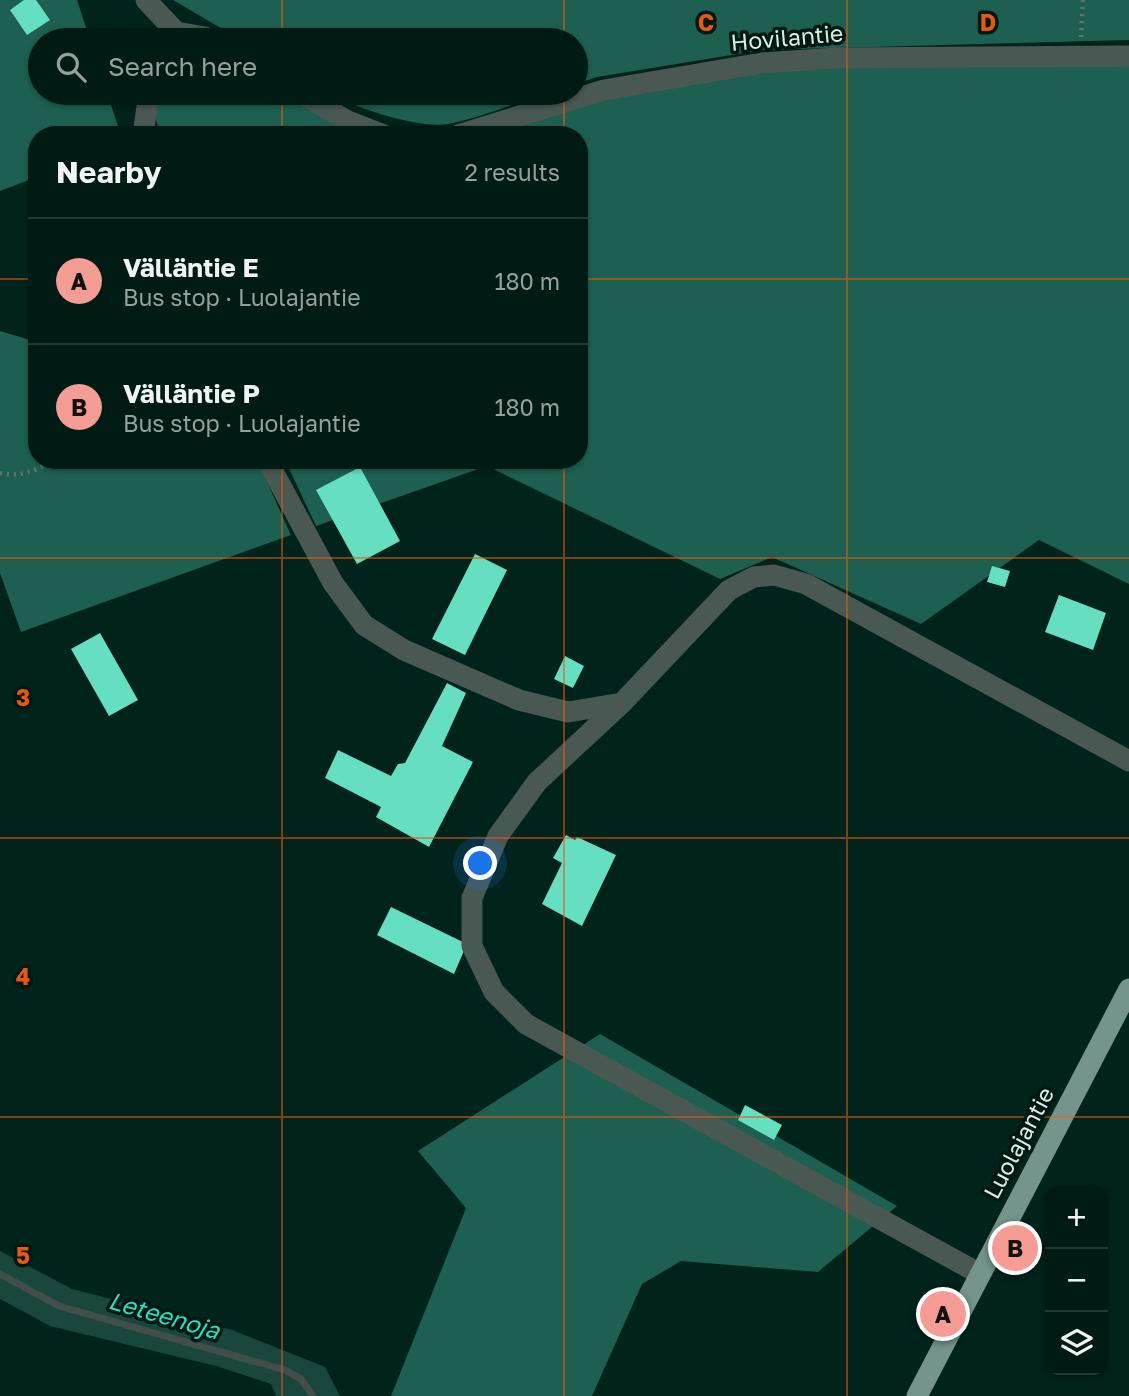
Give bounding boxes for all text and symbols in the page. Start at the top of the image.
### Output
text: C [698,8,714,36]
text: D [980,8,996,36]
street label: Hovilantie [729,18,844,56]
search box [28,28,588,105]
icon: search [52,48,90,86]
text: Search here [108,51,257,82]
text: Nearby [56,154,161,190]
text: 2 results [464,158,560,186]
text: Välläntie E [123,252,259,283]
text: A [71,267,87,295]
text: 180 m [494,267,560,295]
text: Bus stop · Luolajantie [123,283,361,311]
text: Välläntie P [123,378,260,409]
text: B [71,393,87,421]
text: 180 m [494,393,560,421]
text: Bus stop · Luolajantie [123,409,361,437]
text: 3 [16,683,30,711]
your location [463,846,497,880]
text: 4 [16,962,30,990]
street label: Luolajantie [977,1082,1059,1203]
map controls [1045,1186,1108,1375]
button: + [1045,1186,1108,1249]
pin: B [992,1222,1038,1274]
text: 5 [16,1241,30,1269]
button: − [1045,1249,1108,1312]
water label: Leteenoja [105,1285,225,1346]
pin: A [920,1288,966,1340]
button: layers [1045,1312,1108,1375]

